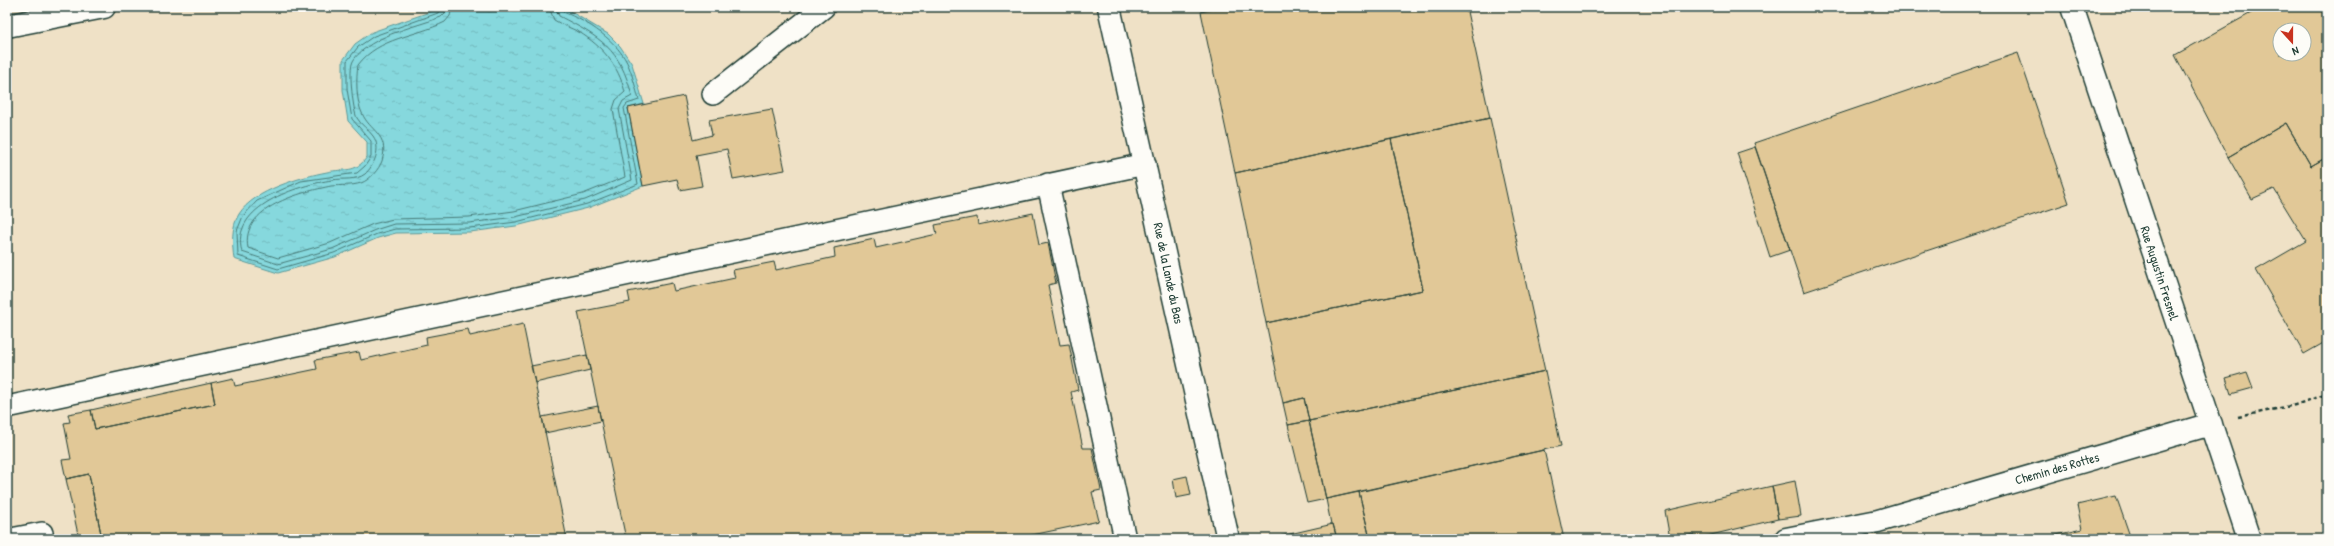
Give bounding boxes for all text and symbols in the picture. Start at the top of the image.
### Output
north arrow [2272,22,2312,62]
text: N [2290,44,2301,59]
street label: Rue de la Lande du Bas [1149,221,1189,325]
street label: Rue Augustin Fresnel [2136,224,2184,323]
street label: Chemin des Rottes [2013,447,2101,489]

